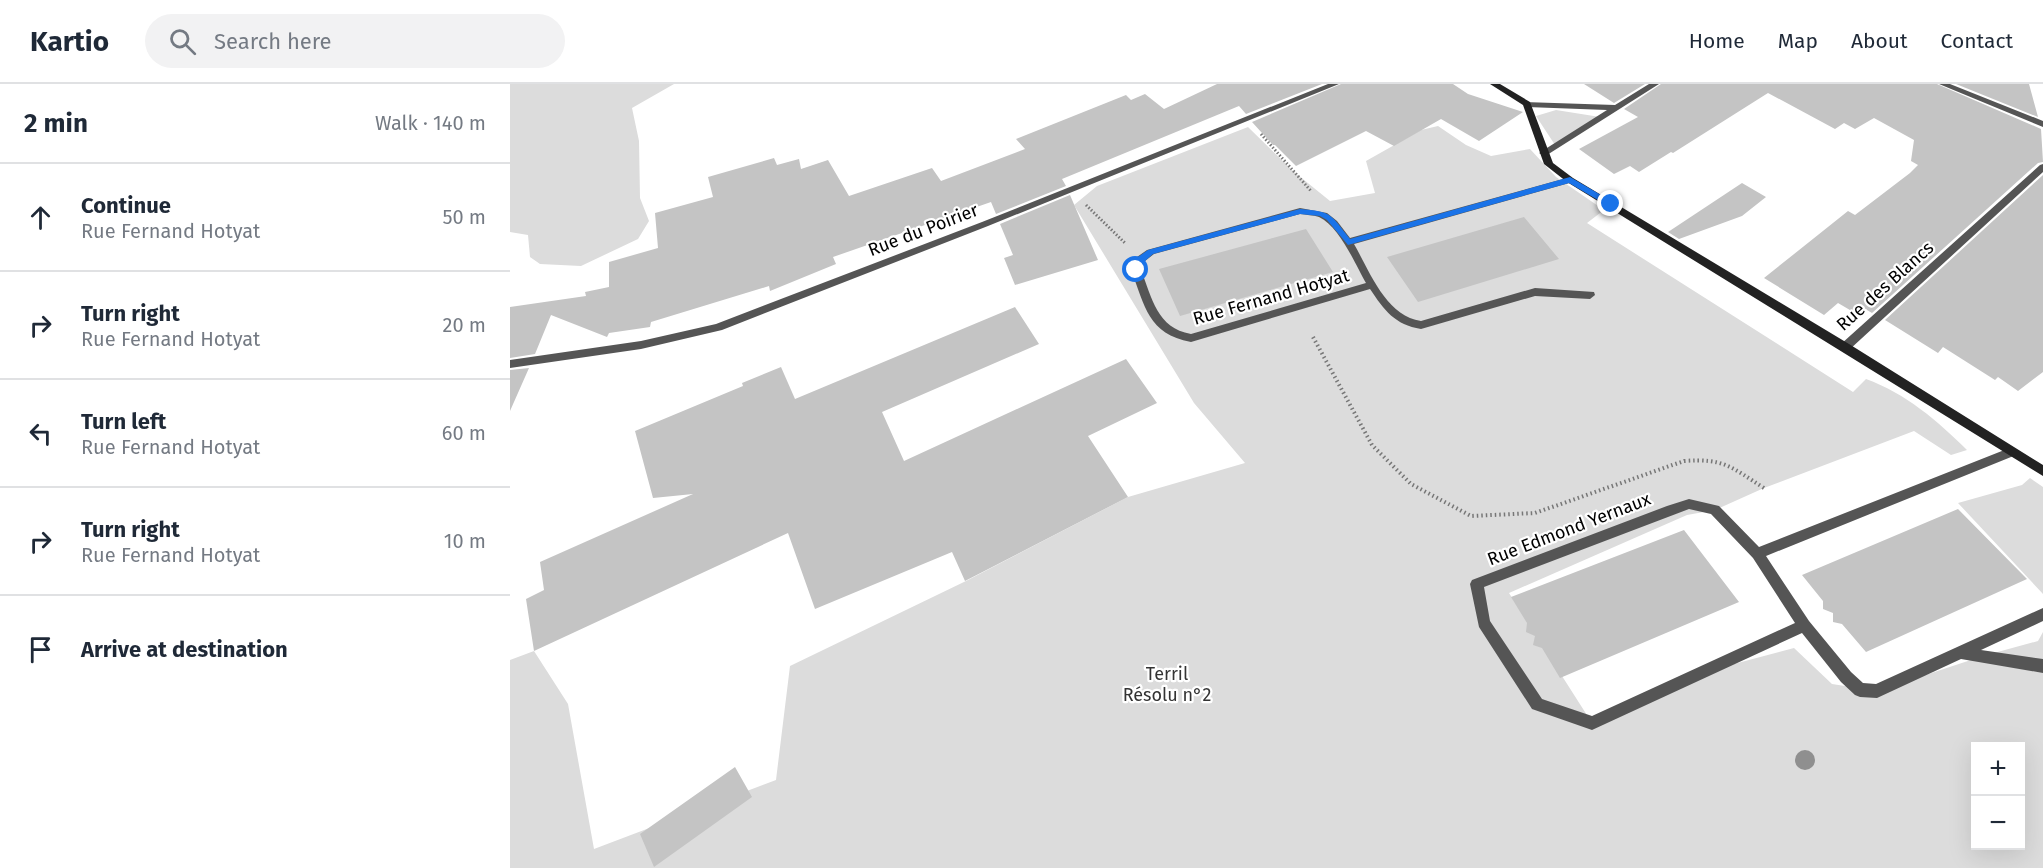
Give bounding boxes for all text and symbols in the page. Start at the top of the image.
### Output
search box [145,14,565,68]
text: Kartio [30,25,109,58]
icon: search [166,25,199,58]
text: Search here [214,28,332,55]
text: Home [1689,28,1745,54]
text: Map [1778,28,1818,54]
text: About [1851,28,1908,54]
text: Contact [1941,28,2013,54]
text: 2 min [24,108,88,139]
text: Walk · 140 m [375,111,486,135]
route end [1597,190,1623,216]
text: Continue [81,192,171,219]
street label: Rue du Poirier [865,199,981,261]
icon: ahead [24,201,57,234]
text: 50 m [442,205,486,229]
text: Rue Fernand Hotyat [81,219,260,243]
street label: Rue des Blancs [1832,237,1938,335]
route start [1122,256,1148,282]
street label: Rue Fernand Hotyat [1190,264,1352,330]
text: Turn right [81,300,180,327]
icon: right [24,309,57,342]
text: 20 m [443,313,486,337]
text: Rue Fernand Hotyat [81,327,260,351]
text: Turn left [81,408,166,435]
icon: left [24,417,57,450]
text: 60 m [442,421,486,445]
text: Rue Fernand Hotyat [81,435,260,459]
street label: Rue Edmond Yernaux [1484,488,1654,570]
text: Turn right [81,516,180,543]
icon: right [24,525,57,558]
text: 10 m [444,529,486,553]
text: Rue Fernand Hotyat [81,543,260,567]
icon: arrive [24,633,57,666]
text: Arrive at destination [81,636,288,663]
park label: Terril Résolu n°2 [1123,663,1211,706]
map controls [1971,742,2025,850]
button: + [1971,742,2025,796]
button: − [1971,796,2025,850]

